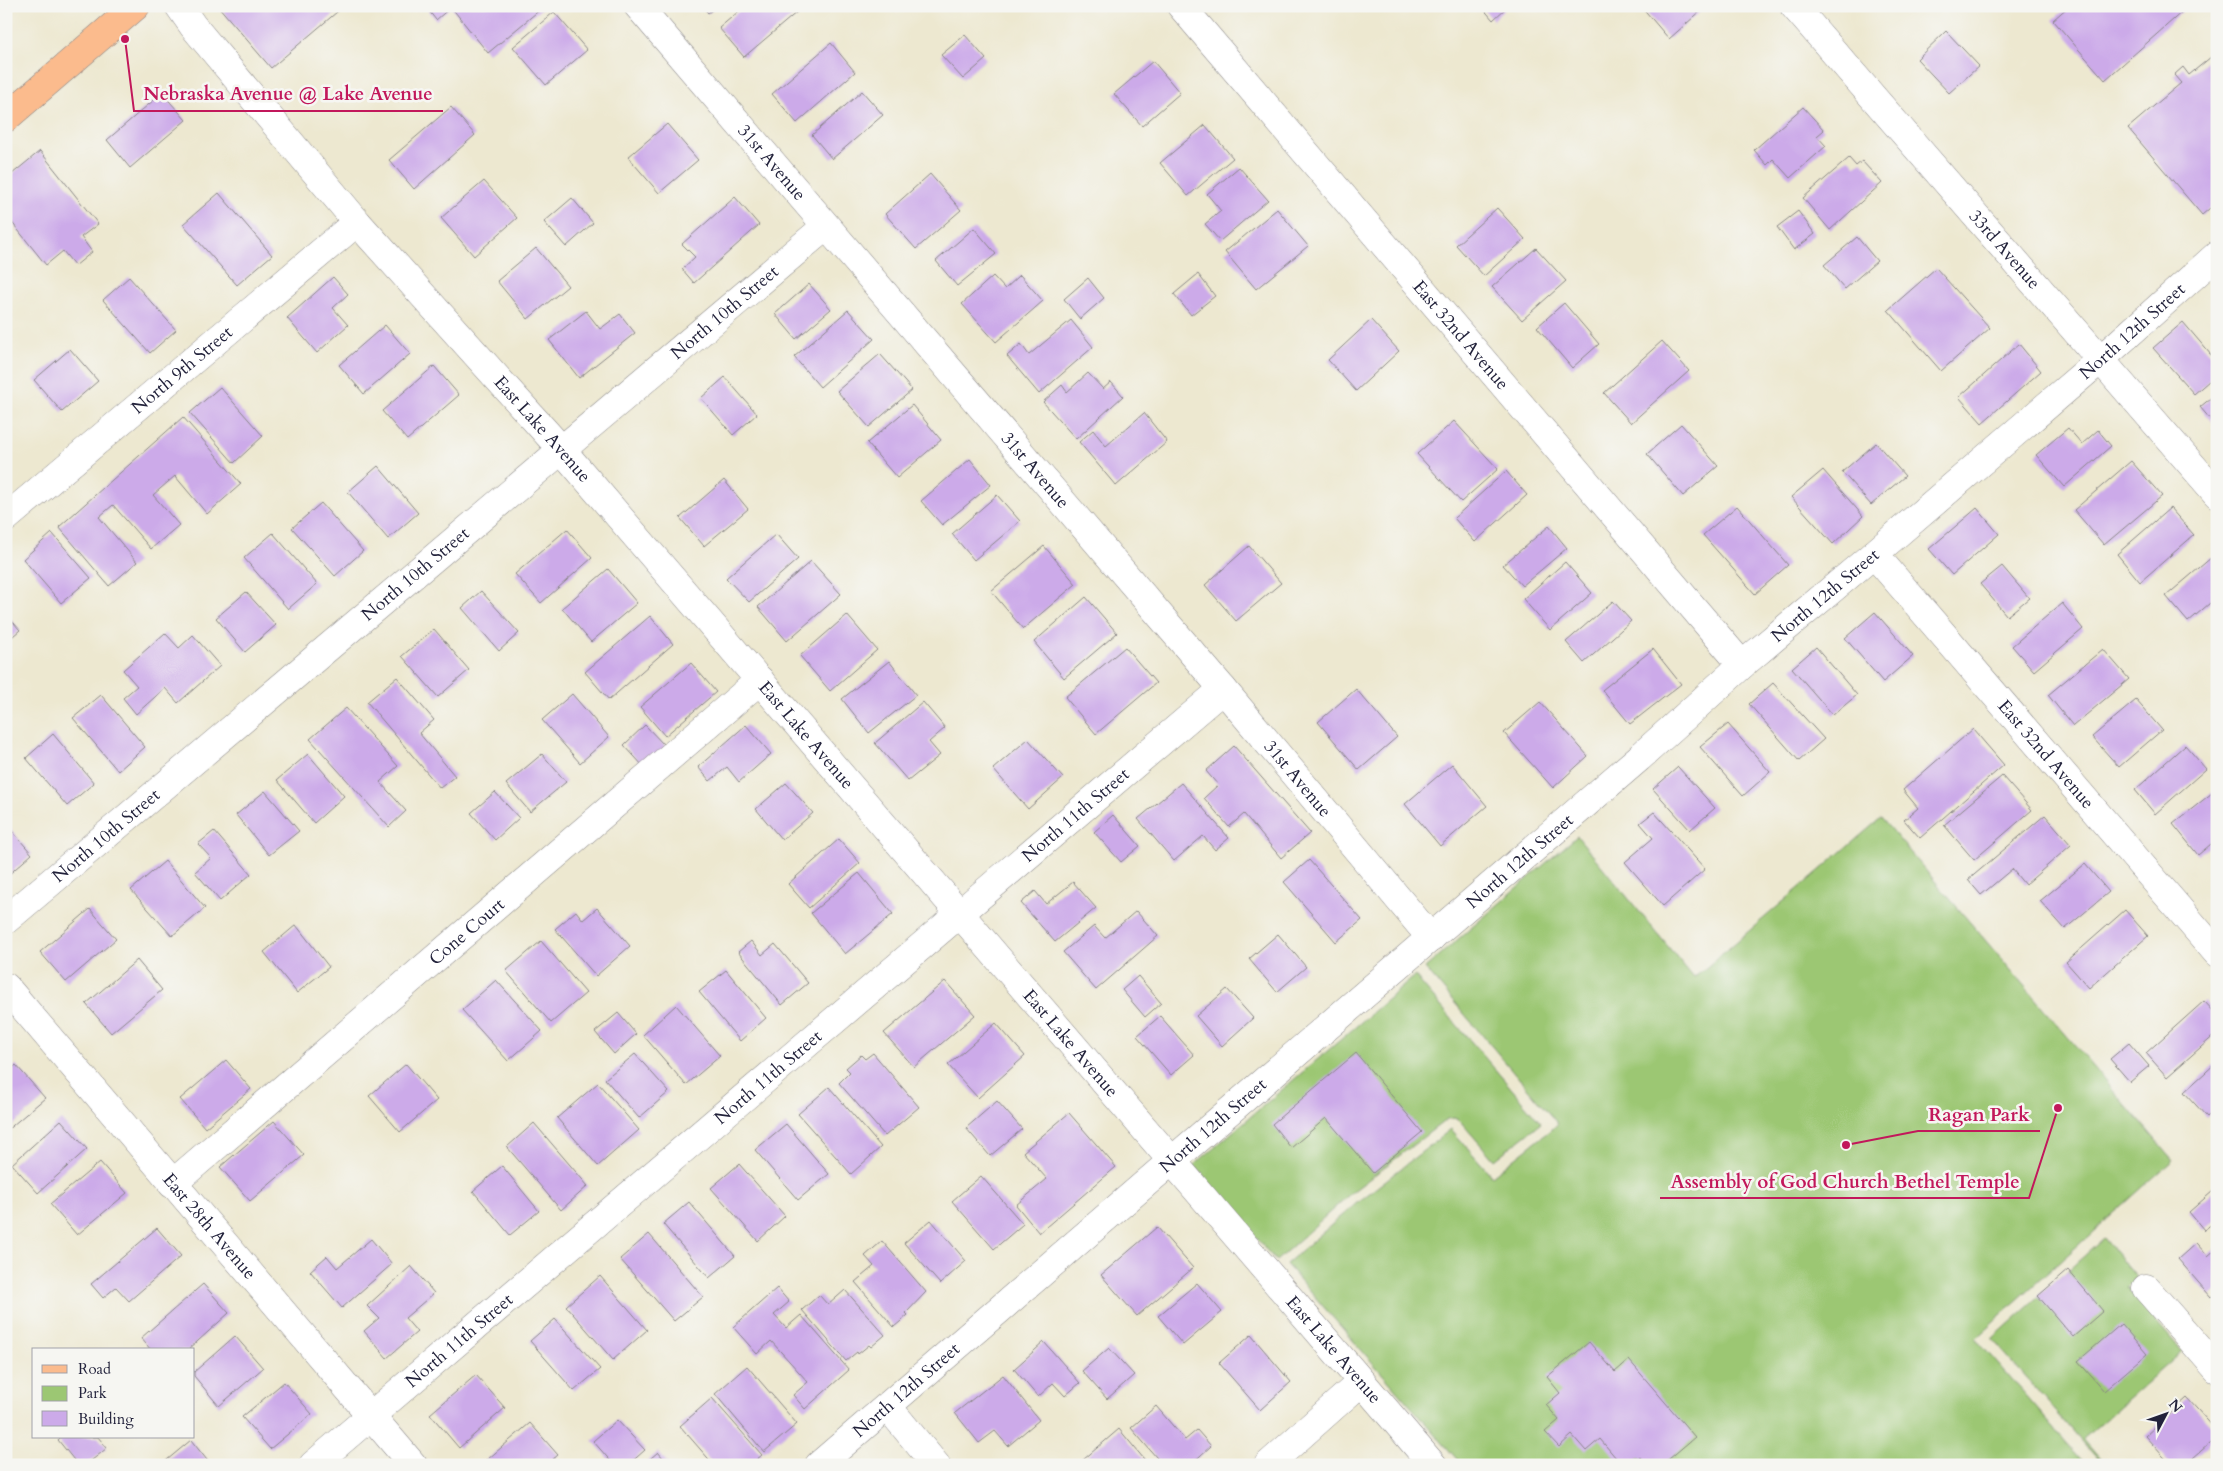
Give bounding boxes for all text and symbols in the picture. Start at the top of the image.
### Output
callout: Nebraska Avenue @ Lake Avenue [134,77,443,111]
text: Nebraska Avenue @ Lake Avenue [143,81,433,107]
street label: 31st Avenue [732,119,812,206]
street label: 33rd Avenue [1963,204,2046,295]
street label: North 10th Street [665,259,784,365]
street label: East 32nd Avenue [1407,275,1515,396]
street label: North 12th Street [2074,277,2191,385]
street label: North 9th Street [126,320,238,420]
street label: East Lake Avenue [488,370,596,488]
street label: 31st Avenue [995,427,1075,514]
street label: North 10th Street [356,521,475,627]
street label: North 12th Street [1766,543,1885,648]
street label: East Lake Avenue [753,676,860,795]
street label: East 32nd Avenue [1992,694,2100,815]
street label: 31st Avenue [1258,735,1337,823]
street label: North 11th Street [1017,762,1135,868]
street label: North 10th Street [47,783,166,889]
street label: North 12th Street [1461,808,1579,915]
street label: Cone Court [424,892,510,971]
street label: East Lake Avenue [1017,984,1124,1103]
street label: North 11th Street [709,1024,828,1130]
street label: North 12th Street [1154,1072,1272,1179]
callout: Ragan Park [1918,1097,2040,1131]
text: Ragan Park [1928,1102,2030,1128]
callout: Assembly of God Church Bethel Temple [1660,1164,2029,1198]
street label: East 28th Avenue [157,1168,262,1285]
text: Assembly of God Church Bethel Temple [1670,1169,2020,1195]
street label: North 11th Street [400,1287,519,1394]
street label: East Lake Avenue [1280,1290,1387,1409]
street label: North 12th Street [847,1337,966,1444]
legend [32,1348,195,1438]
text: Road [78,1359,111,1379]
text: Park [78,1383,107,1403]
north arrow [2140,1388,2190,1438]
text: N [2164,1395,2187,1417]
text: Building [78,1409,134,1429]

